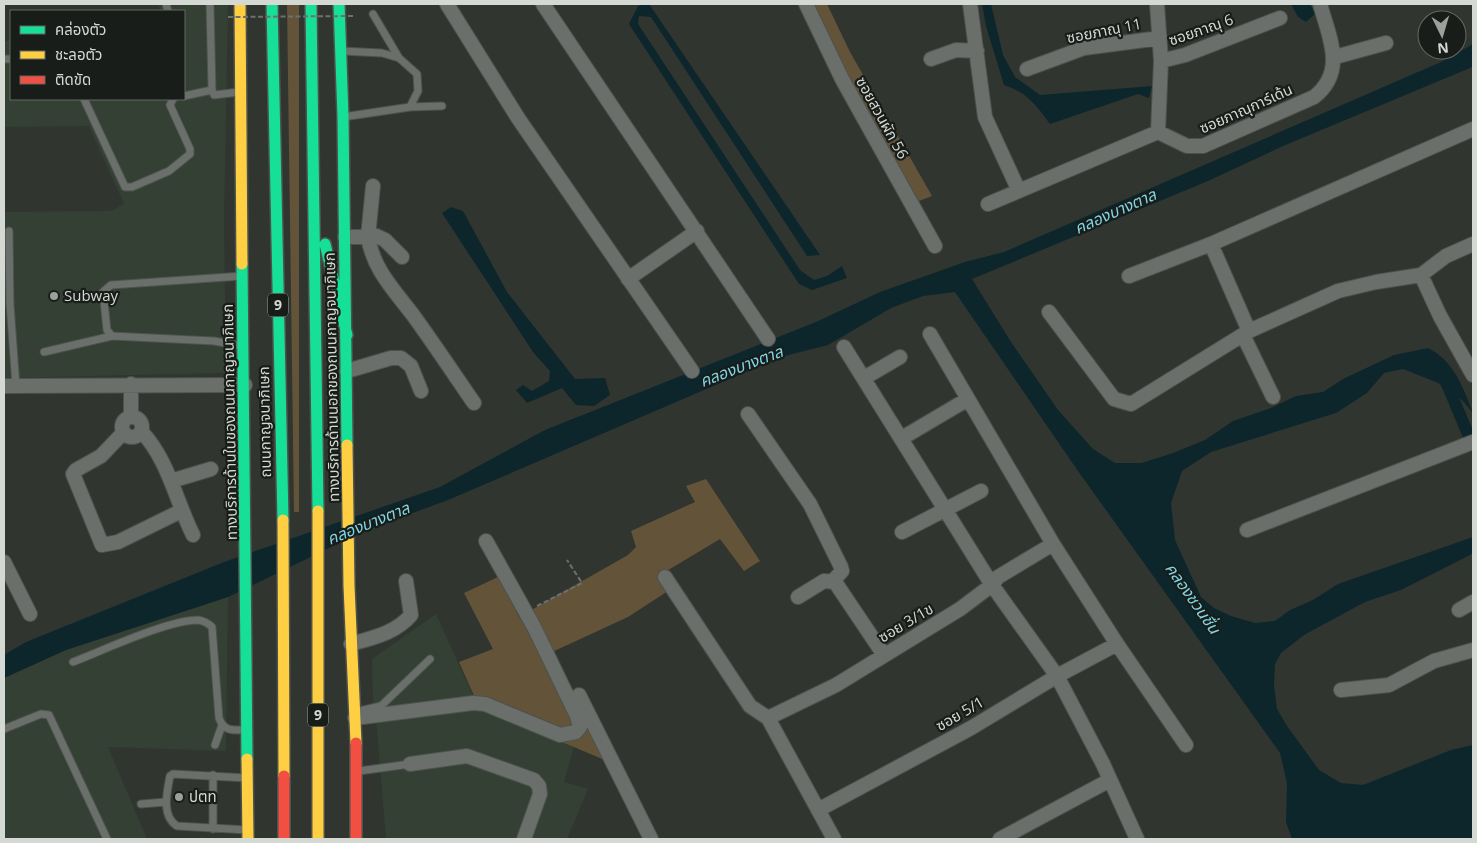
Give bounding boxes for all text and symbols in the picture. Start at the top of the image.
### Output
street label: ซอยภาณุ 6 [1166,9,1236,49]
legend [10,10,185,100]
north arrow [1417,10,1467,60]
street label: ซอยภาณุ 11 [1065,13,1143,47]
text: คล่องตัว [55,19,106,39]
text: N [1437,38,1450,58]
text: ชะลอตัว [55,44,102,64]
text: ติดขัด [55,69,91,89]
street label: ซอยสวนผัก 56 [852,73,914,162]
street label: ซอยภาณุการ์เด้น [1196,79,1295,138]
water label: คลองบางตาล [1071,183,1160,239]
street label: ทางบริการด้านนอกของถนนกาญจนาภิเษก [319,252,343,502]
place label: Subway [64,285,119,305]
marker: Subway [48,290,60,302]
road number: 9 [268,294,288,316]
street label: ทางบริการด้านในของถนนกาญจนาภิเษก [217,304,241,540]
water label: คลองบางตาล [696,340,786,392]
street label: ถนนกาญจนาภิเษก [253,366,275,478]
water label: คลองบางตาล [323,496,413,550]
water label: คลองชวนชื่น [1161,558,1226,639]
street label: ซอย 3/1ข [874,598,937,646]
street label: ซอย 5/1 [932,691,987,735]
road number: 9 [308,704,328,726]
place label: ปตท [189,786,217,806]
marker: ปตท [173,791,185,803]

